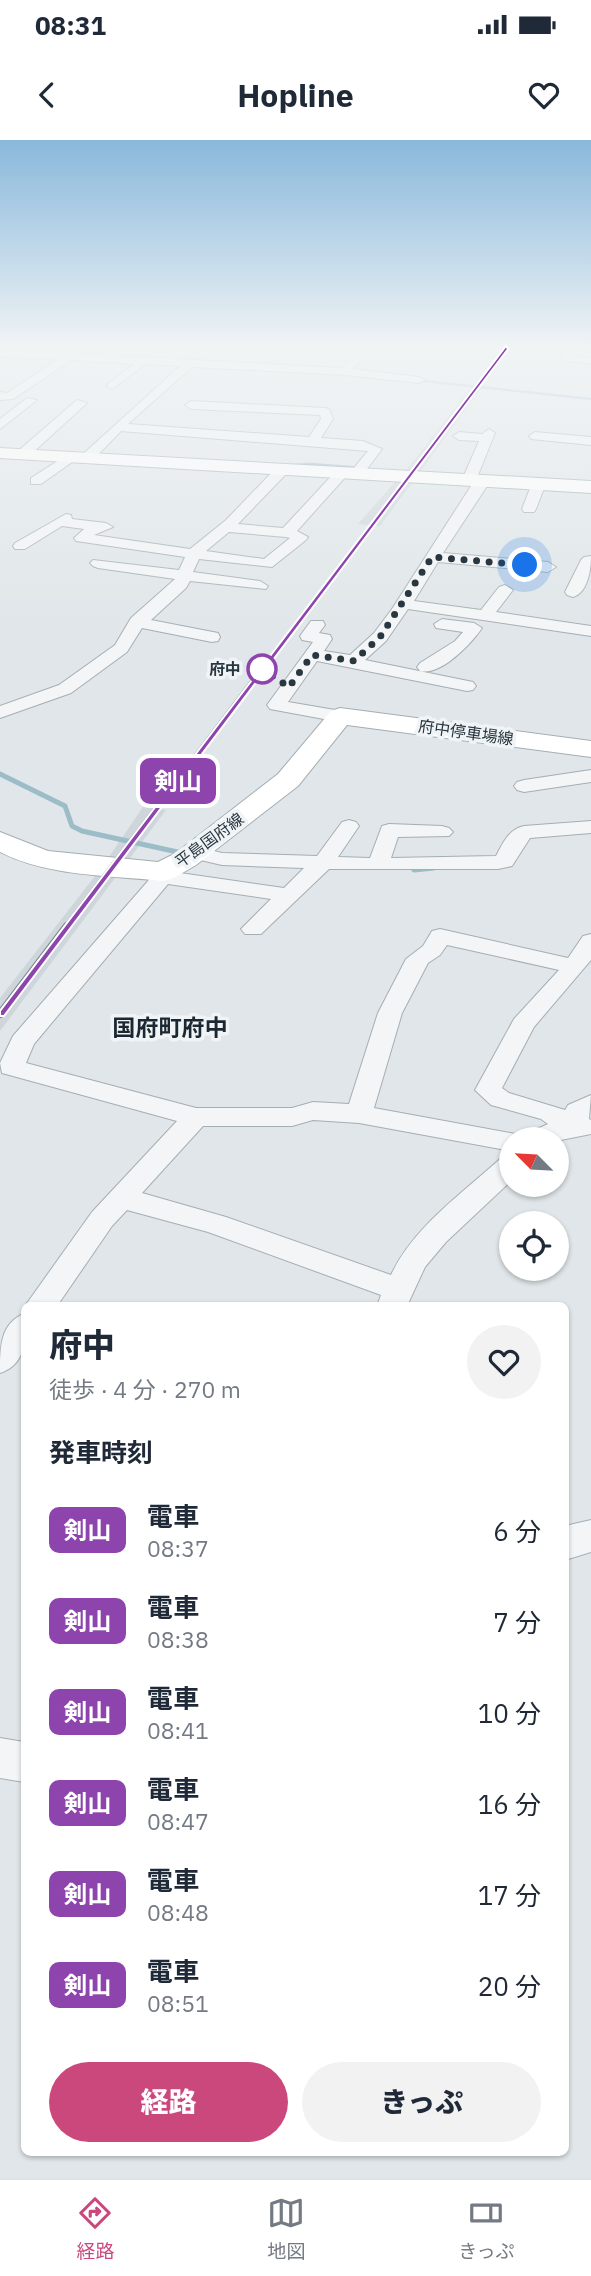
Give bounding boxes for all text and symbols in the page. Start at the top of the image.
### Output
text: 08:31 [35,8,106,42]
text: Hopline [237,74,354,116]
icon: back [28,76,66,114]
icon: heart [525,76,563,114]
your location [507,547,542,582]
marker: 府中 [247,654,277,684]
place label: 府中 [209,659,241,679]
street label: 府中停車場線 [417,715,515,749]
line badge: 剣山 [146,758,210,804]
text: 剣山 [154,765,202,797]
street label: 平島国府線 [171,808,247,872]
district label: 国府町府中 [113,1012,228,1042]
north arrow [499,1127,569,1197]
map controls [499,1127,569,1281]
button: locate [499,1211,569,1281]
text: 府中 [49,1323,115,1366]
button: heart [467,1325,541,1399]
text: 徒歩 · 4 分 · 270 m [49,1374,241,1404]
text: 発車時刻 [49,1435,153,1469]
text: 電車 [147,1499,199,1533]
text: 剣山 [64,1514,112,1546]
text: 6 分 [493,1514,541,1548]
text: 08:37 [147,1533,209,1563]
text: 電車 [147,1590,199,1624]
text: 剣山 [64,1605,112,1637]
text: 7 分 [493,1605,541,1639]
text: 08:38 [147,1624,209,1654]
text: 電車 [147,1681,199,1715]
text: 剣山 [64,1696,112,1728]
text: 10 分 [478,1696,541,1730]
text: 08:41 [147,1715,209,1745]
text: 電車 [147,1772,199,1806]
text: 剣山 [64,1787,112,1819]
text: 16 分 [478,1787,541,1821]
text: 08:47 [147,1806,209,1836]
text: 電車 [147,1863,199,1897]
text: 剣山 [64,1878,112,1910]
text: 17 分 [478,1878,541,1912]
text: 08:48 [147,1897,209,1927]
text: 電車 [147,1954,199,1988]
text: 剣山 [64,1969,112,2001]
text: 20 分 [478,1969,541,2003]
text: 08:51 [147,1988,209,2018]
button: 経路 [49,2062,288,2142]
button: きっぷ [302,2062,541,2142]
tab: 経路 [76,2194,114,2263]
tab: 地図 [267,2194,305,2263]
tab: きっぷ [458,2194,515,2263]

